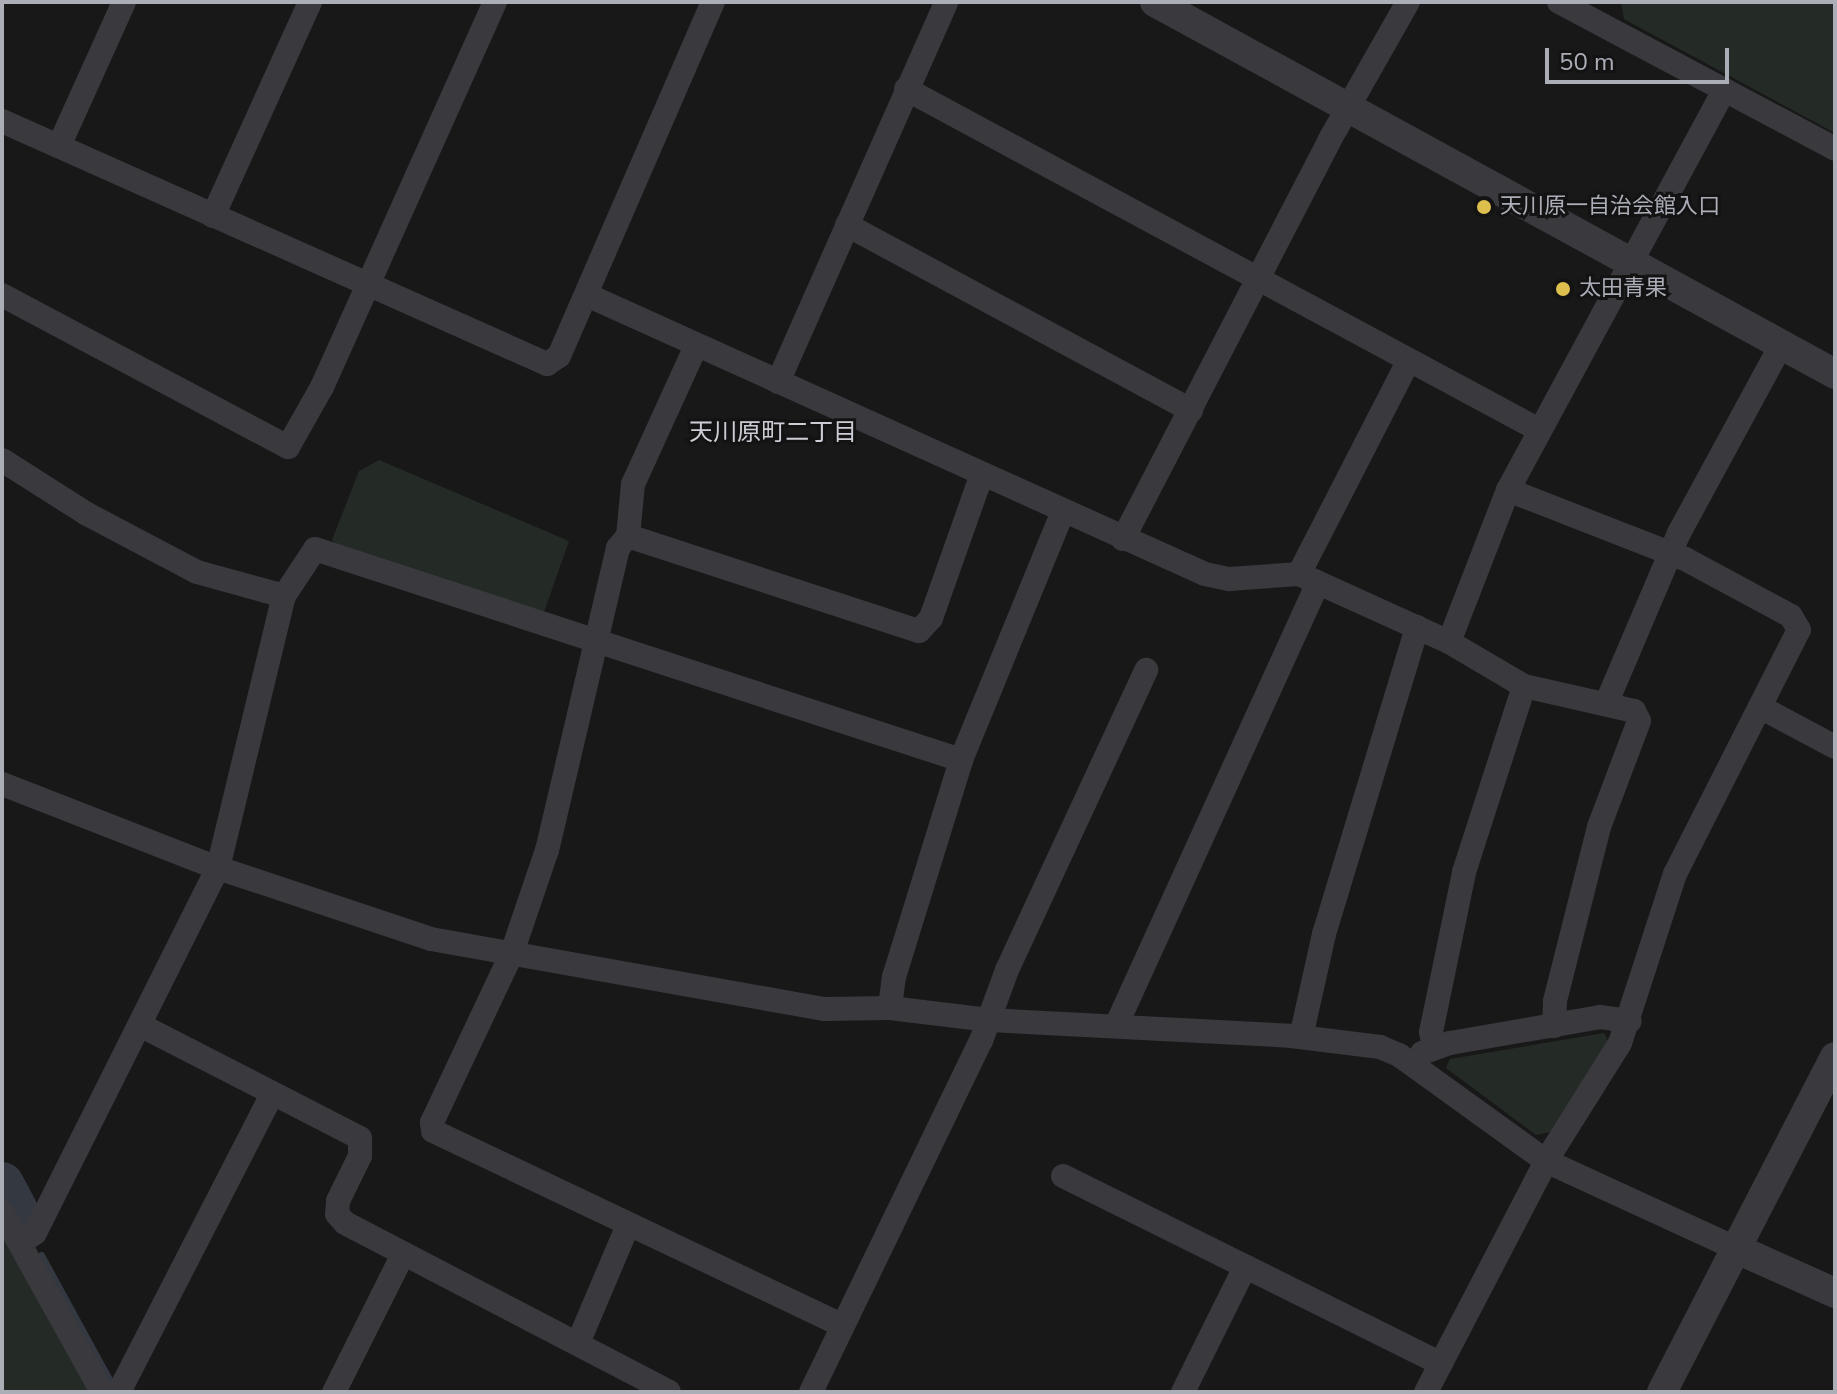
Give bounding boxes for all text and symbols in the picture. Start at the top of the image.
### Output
scale bar [1549,32,1733,82]
text: 50 m [1559,46,1615,78]
place label: 天川原一自治会館入口 [1500,194,1720,220]
marker: 天川原一自治会館入口 [1475,198,1493,216]
place label: 太田青果 [1579,276,1667,302]
marker: 太田青果 [1554,280,1572,298]
district label: 天川原町二丁目 [689,419,857,447]

